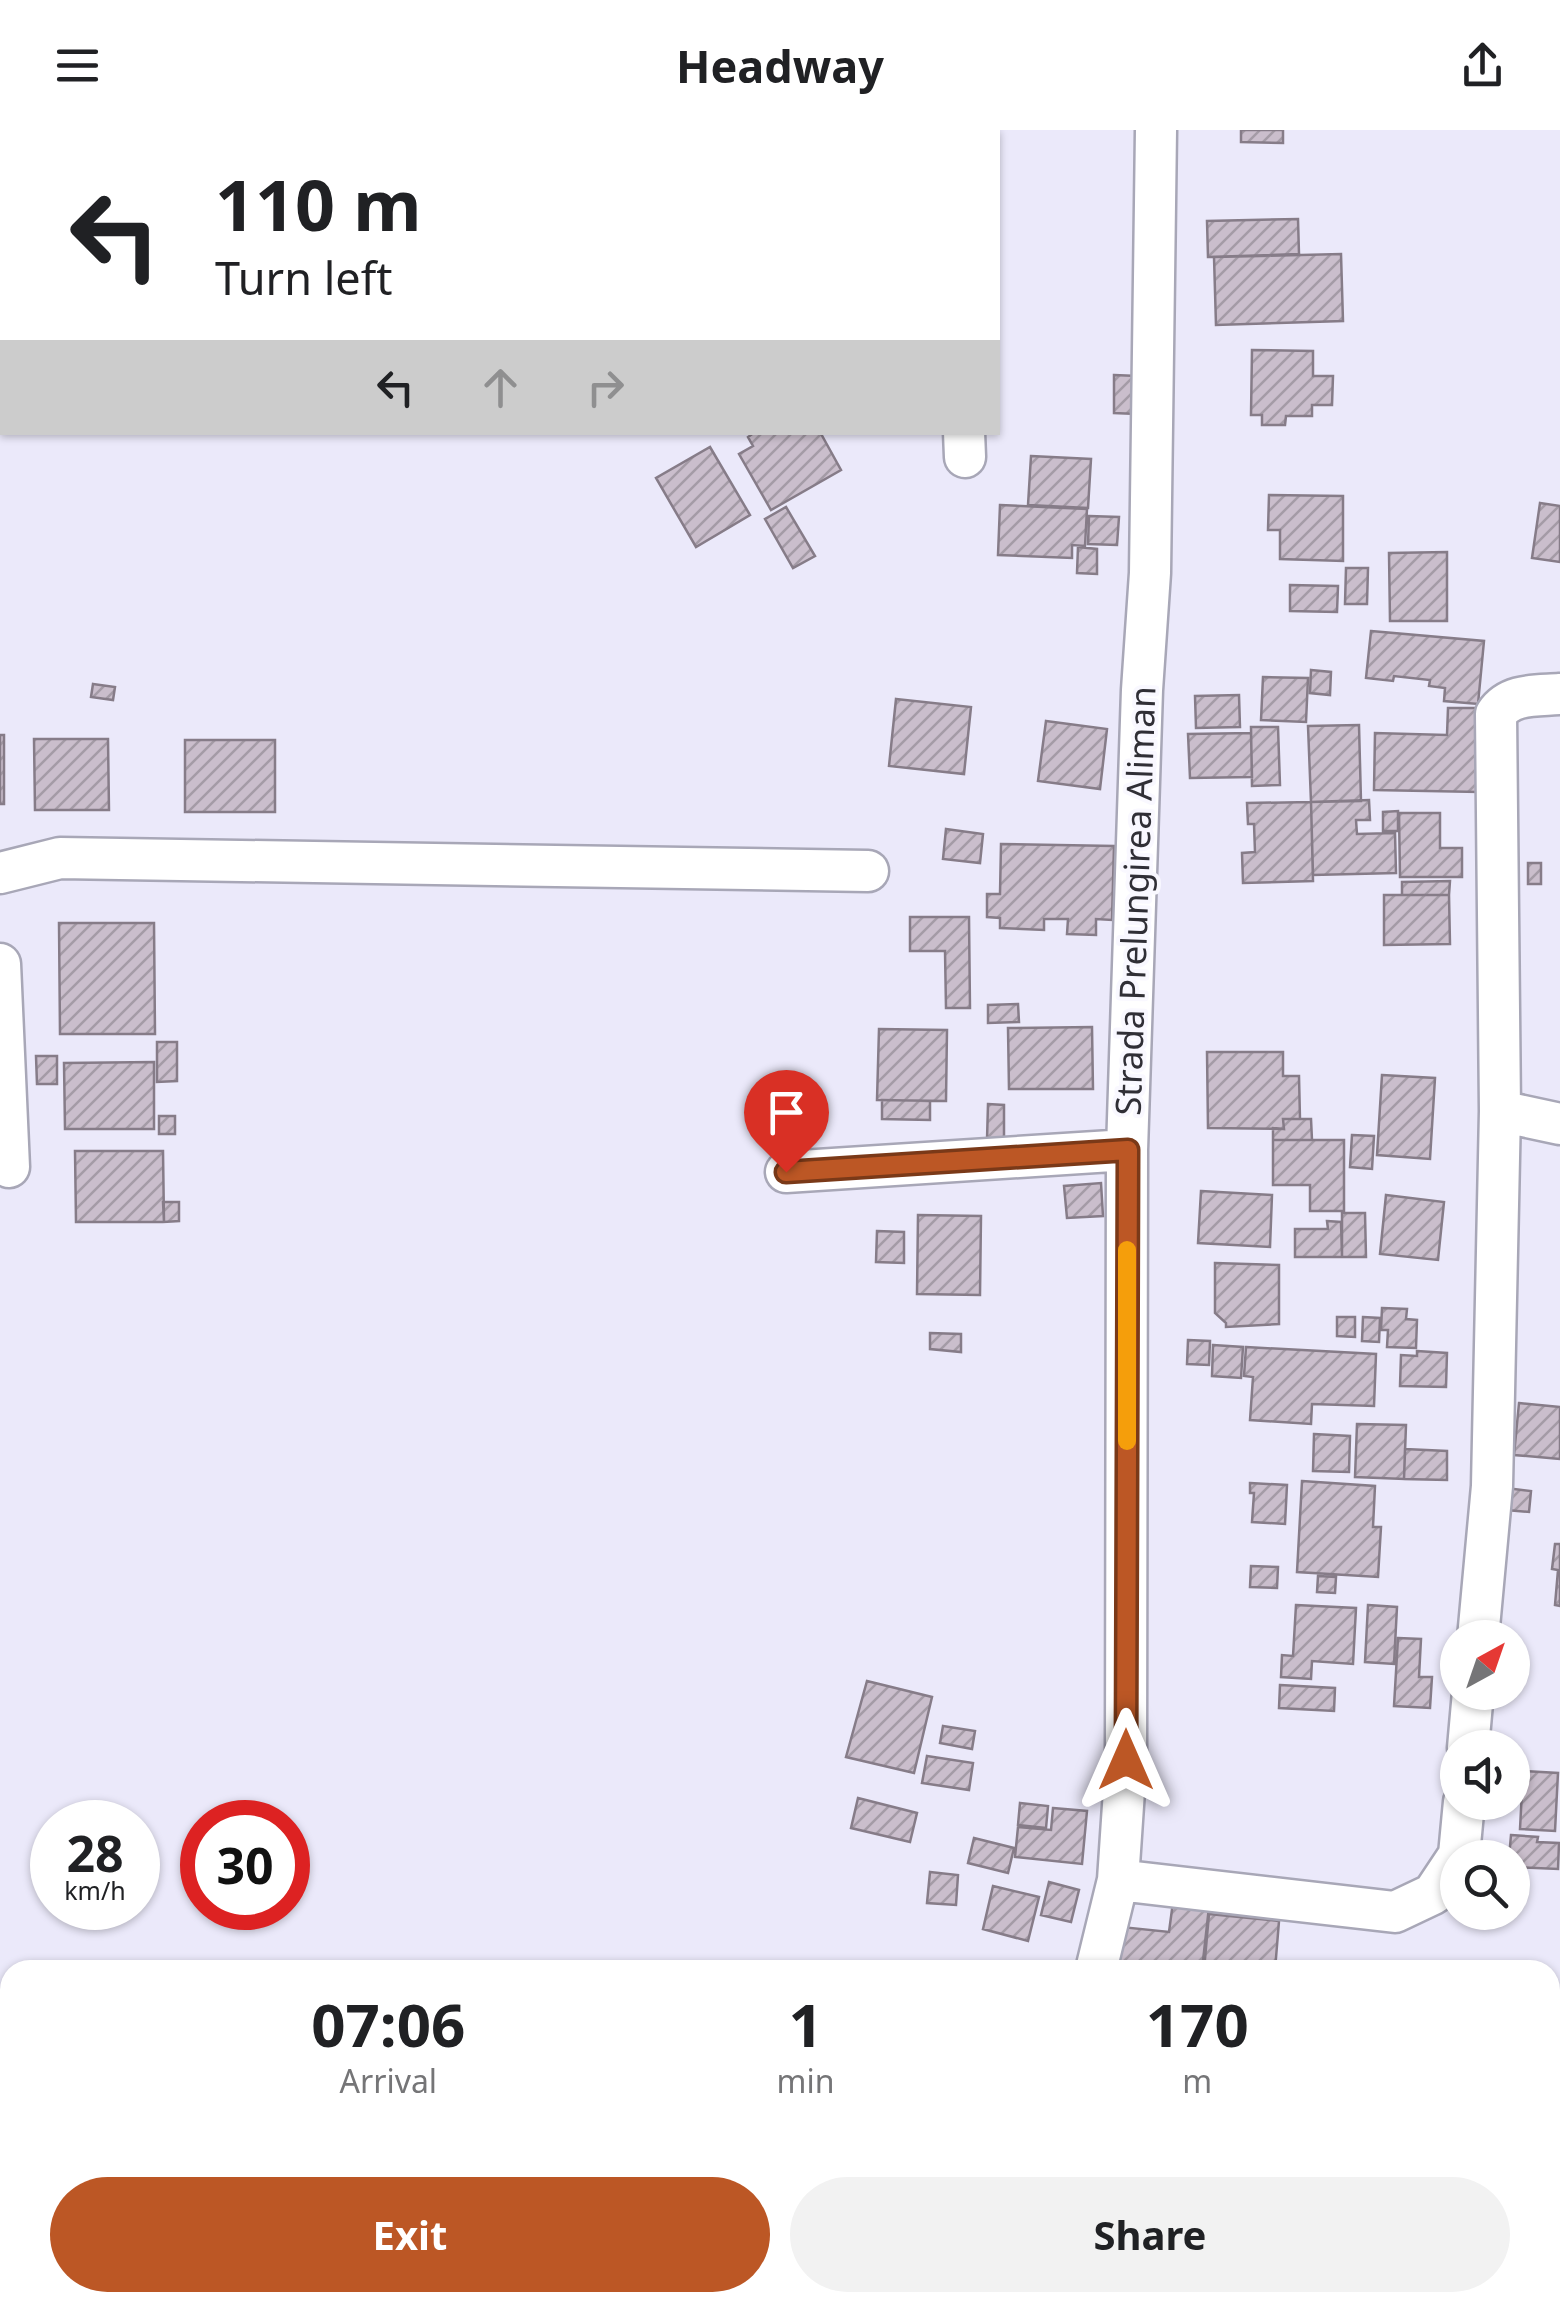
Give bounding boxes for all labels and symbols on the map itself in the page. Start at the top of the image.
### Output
street label: Strada Prelungirea Aliman [1104,685,1165,1116]
pin [744,1070,829,1173]
north arrow [1440,1620,1530,1710]
position arrow [1074,1708,1178,1812]
speed limit sign: 30 [180,1800,310,1930]

